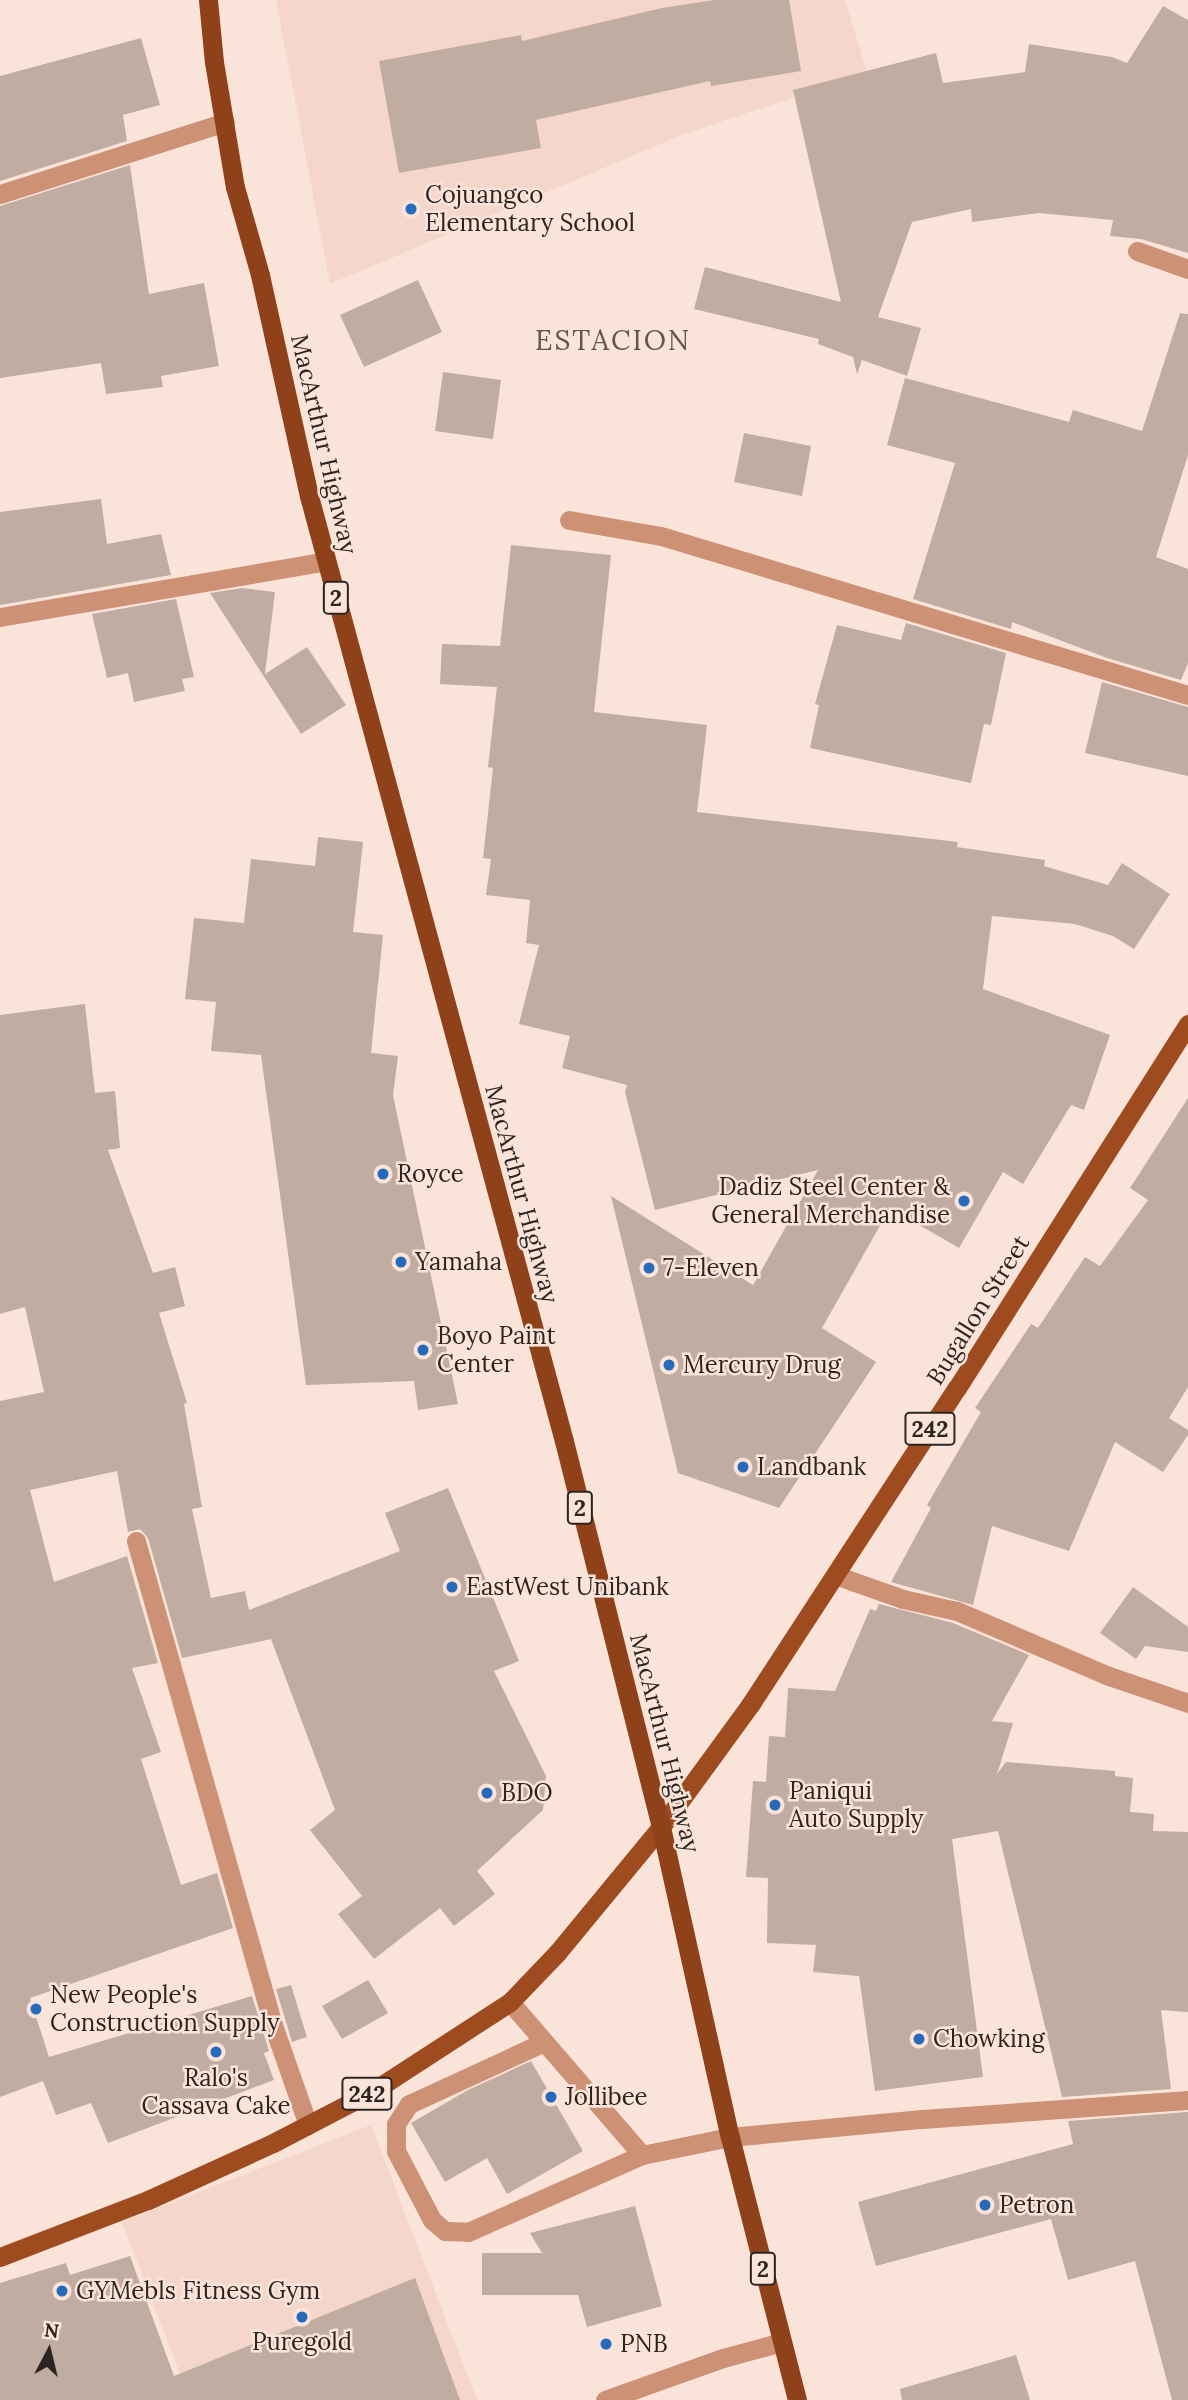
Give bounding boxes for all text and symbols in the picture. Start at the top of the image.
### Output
place label: Cojuangco Elementary School [425,181,635,237]
marker: Cojuangco Elementary School [403,201,419,217]
district label: ESTACION [536,323,690,357]
street label: MacArthur Highway [285,331,363,557]
road number: 2 [322,578,350,618]
street label: MacArthur Highway [479,1082,565,1306]
place label: Royce [397,1160,464,1188]
marker: Royce [375,1166,391,1182]
place label: Dadiz Steel Center & General Merchandise [711,1173,950,1229]
marker: Dadiz Steel Center & General Merchandise [956,1193,972,1209]
street label: Bugallon Street [921,1230,1035,1390]
place label: Yamaha [415,1248,502,1276]
marker: Yamaha [393,1254,409,1270]
place label: 7-Eleven [663,1254,759,1282]
marker: 7-Eleven [641,1260,657,1276]
place label: Boyo Paint Center [437,1322,556,1378]
marker: Boyo Paint Center [415,1342,431,1358]
place label: Mercury Drug [683,1351,841,1379]
marker: Mercury Drug [661,1357,677,1373]
road number: 242 [904,1410,956,1448]
place label: Landbank [757,1453,867,1481]
marker: Landbank [735,1459,751,1475]
road number: 2 [566,1488,594,1527]
place label: EastWest Unibank [466,1573,669,1601]
marker: EastWest Unibank [444,1579,460,1595]
street label: MacArthur Highway [624,1631,706,1855]
place label: Paniqui Auto Supply [789,1777,924,1833]
place label: BDO [501,1779,553,1807]
marker: BDO [479,1785,495,1801]
marker: Paniqui Auto Supply [767,1797,783,1813]
place label: New People's Construction Supply [50,1981,280,2037]
marker: New People's Construction Supply [28,2001,44,2017]
place label: Chowking [933,2025,1045,2053]
marker: Chowking [911,2031,927,2047]
marker: Ralo's Cassava Cake [208,2044,224,2060]
place label: Ralo's Cassava Cake [142,2064,290,2120]
road number: 242 [341,2074,393,2114]
place label: Jollibee [565,2083,648,2111]
marker: Jollibee [543,2089,559,2105]
place label: Petron [999,2191,1074,2219]
marker: Petron [977,2197,993,2213]
road number: 2 [749,2250,777,2288]
place label: GYMebls Fitness Gym [76,2277,320,2305]
marker: GYMebls Fitness Gym [54,2283,70,2299]
marker: Puregold [294,2309,310,2325]
north arrow [14,2316,84,2386]
text: N [43,2317,60,2343]
place label: Puregold [252,2328,352,2356]
place label: PNB [620,2330,668,2358]
marker: PNB [598,2336,614,2352]

